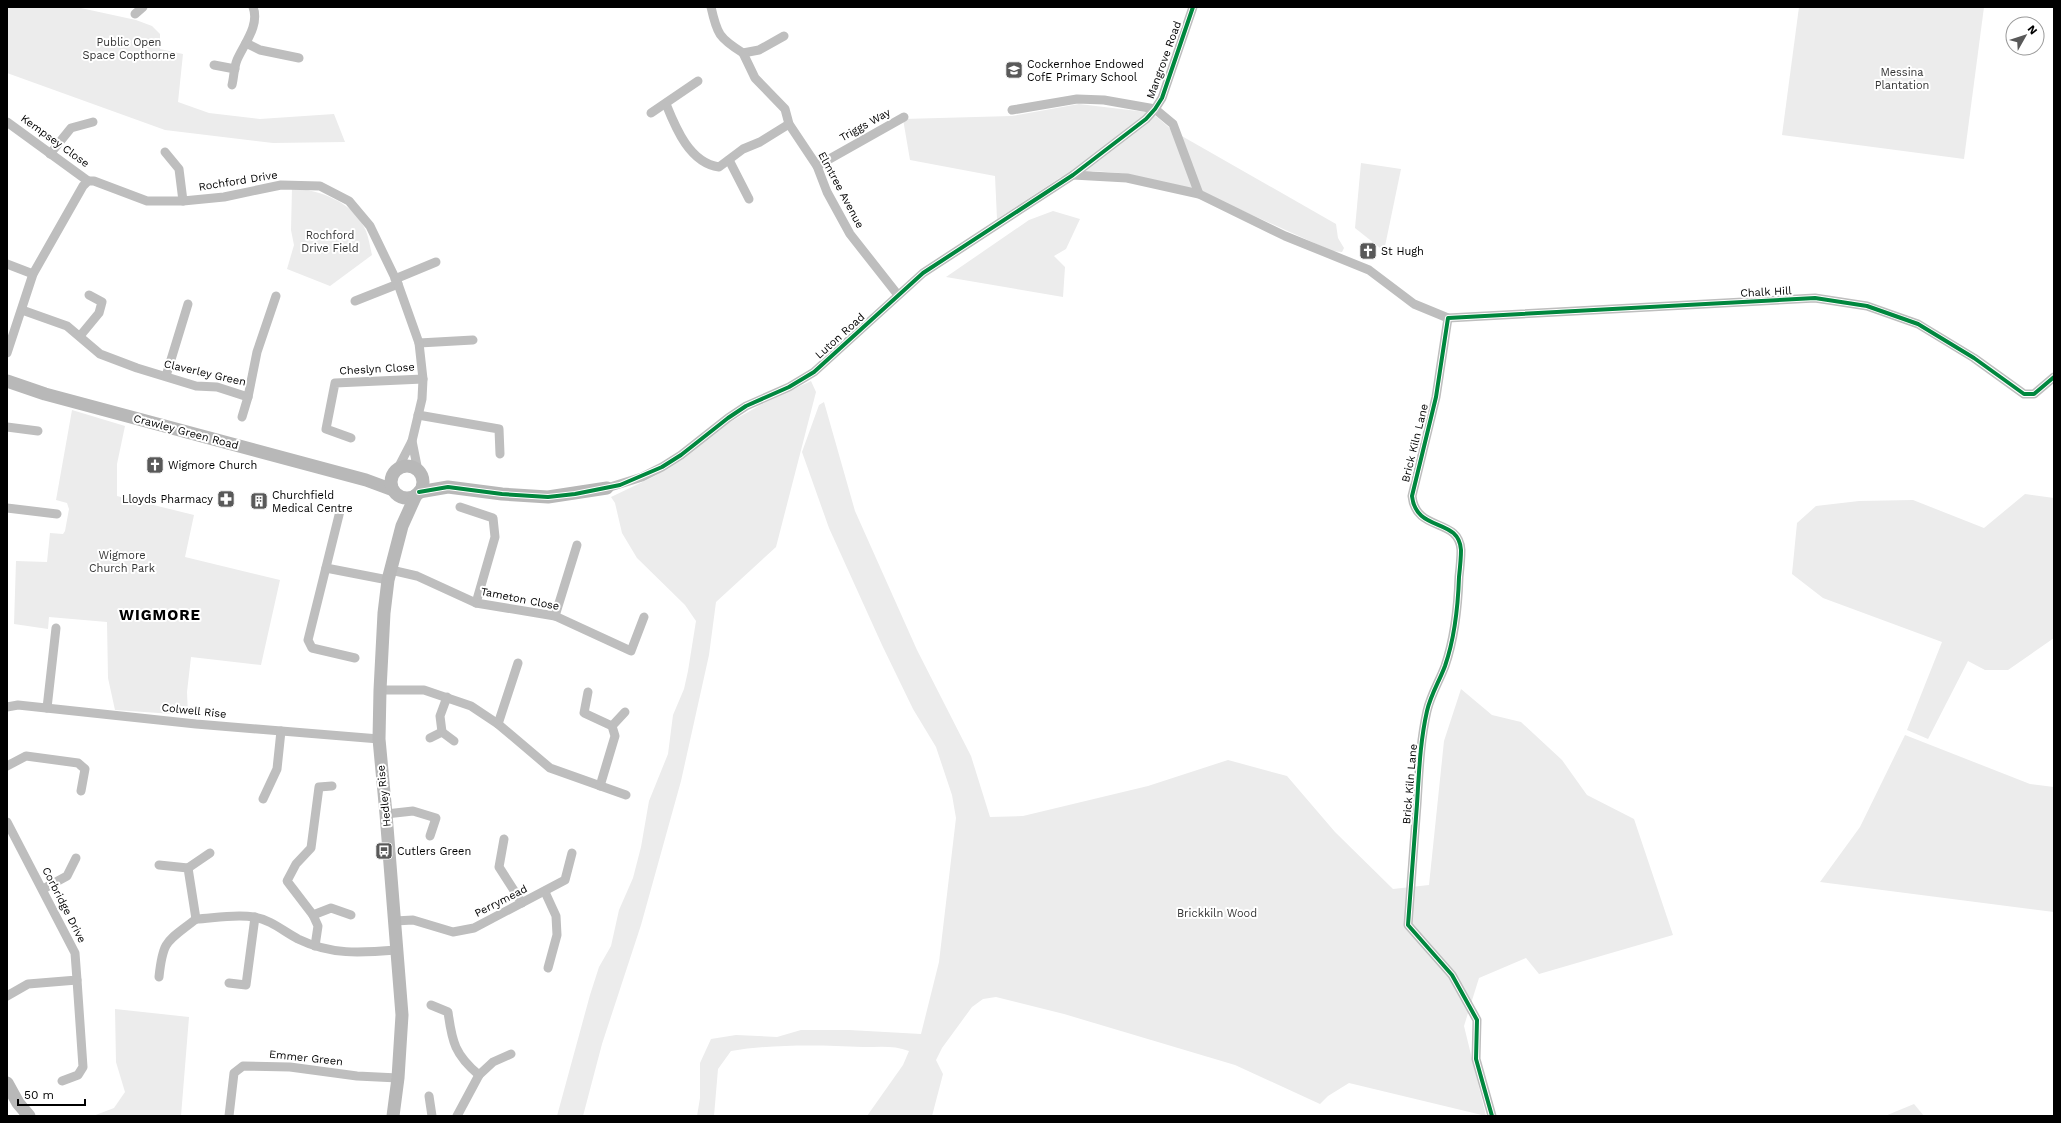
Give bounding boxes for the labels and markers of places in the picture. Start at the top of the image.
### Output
place label: Cockernhoe Endowed CofE Primary School [1027,58,1144,84]
school or university icon: Cockernhoe Endowed CofE Primary School [1004,60,1024,80]
church icon: St Hugh [1358,241,1378,261]
place label: St Hugh [1381,245,1424,258]
church icon: Wigmore Church [145,455,165,475]
place label: Wigmore Church [168,459,257,472]
pharmacy icon: Lloyds Pharmacy [216,489,236,509]
place label: Churchfield Medical Centre [272,489,353,515]
building icon: Churchfield Medical Centre [249,491,269,511]
place label: Lloyds Pharmacy [122,493,213,506]
bus stop icon: Cutlers Green [374,841,394,861]
place label: Cutlers Green [397,845,471,858]

